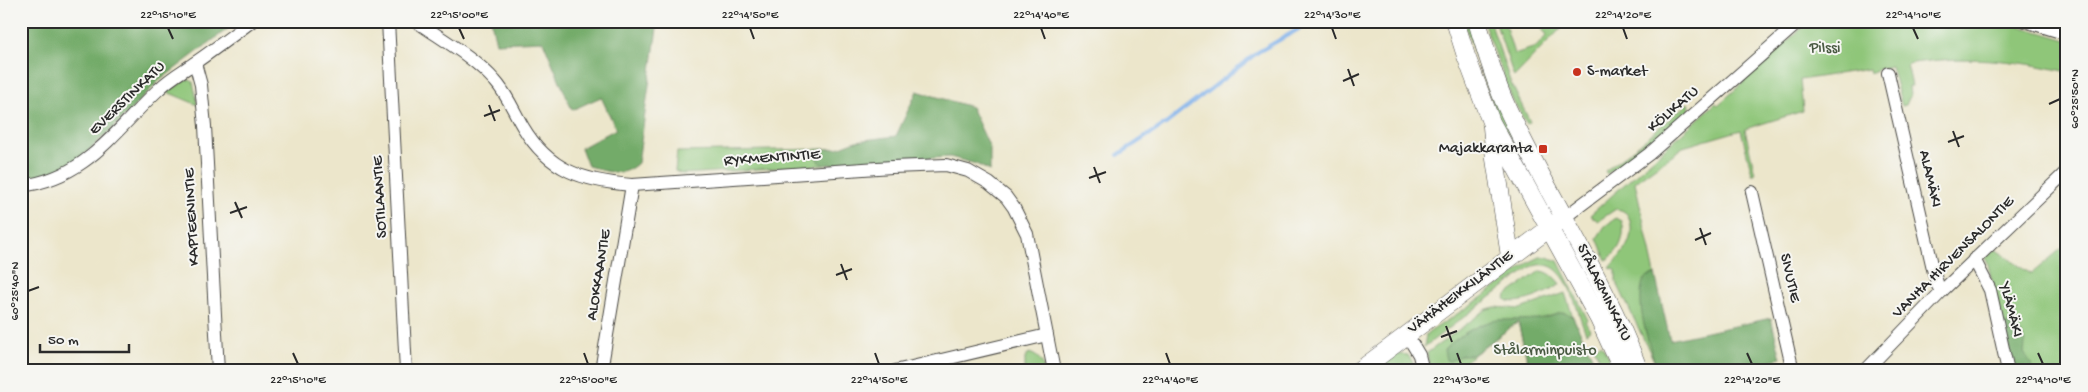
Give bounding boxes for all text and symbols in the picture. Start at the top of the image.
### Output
text: 22°15'10"E [140,9,196,23]
text: 22°15'00"E [430,9,488,23]
text: 22°14'50"E [722,9,779,23]
text: 22°14'40"E [1013,9,1069,23]
text: 22°14'30"E [1304,9,1361,23]
text: 22°14'20"E [1595,9,1651,23]
text: 22°14'10"E [1886,9,1941,23]
park label: Pilssi [1808,40,1841,59]
street label: EVERSTINKATU [86,58,170,140]
place label: S-market [1587,63,1649,82]
marker: S-market [1571,66,1583,78]
text: 60°25'50"N [2069,69,2083,129]
street label: KÖLIKATU [1644,83,1704,137]
place label: Majakkaranta [1439,140,1534,159]
marker: Majakkaranta [1537,143,1549,155]
street label: RYKMENTINTIE [723,146,822,172]
street label: ALAMÄKI [1913,149,1945,209]
street label: SOTILAANTIE [369,154,393,239]
street label: KAPTEENINTIE [181,167,205,266]
street label: VANHA HIRVENSALONTIE [1888,192,2020,324]
street label: ALOKKAANTIE [583,227,617,322]
street label: STÅLARMINKATU [1571,241,1636,345]
street label: VÄHÄHEIKKILÄNTIE [1404,247,1518,339]
street label: SIVUTIE [1774,252,1804,305]
text: 60°25'40"N [9,261,23,320]
street label: YLÄMÄKI [1994,279,2026,339]
scale bar [40,322,129,354]
text: 50 m [48,332,79,350]
park label: Stålarminpuisto [1494,342,1596,361]
text: 22°15'10"E [270,374,326,388]
text: 22°15'00"E [559,374,617,388]
text: 22°14'50"E [851,374,908,388]
text: 22°14'40"E [1142,374,1198,388]
text: 22°14'30"E [1433,374,1490,388]
text: 22°14'20"E [1724,374,1780,388]
text: 22°14'10"E [2016,374,2071,388]

